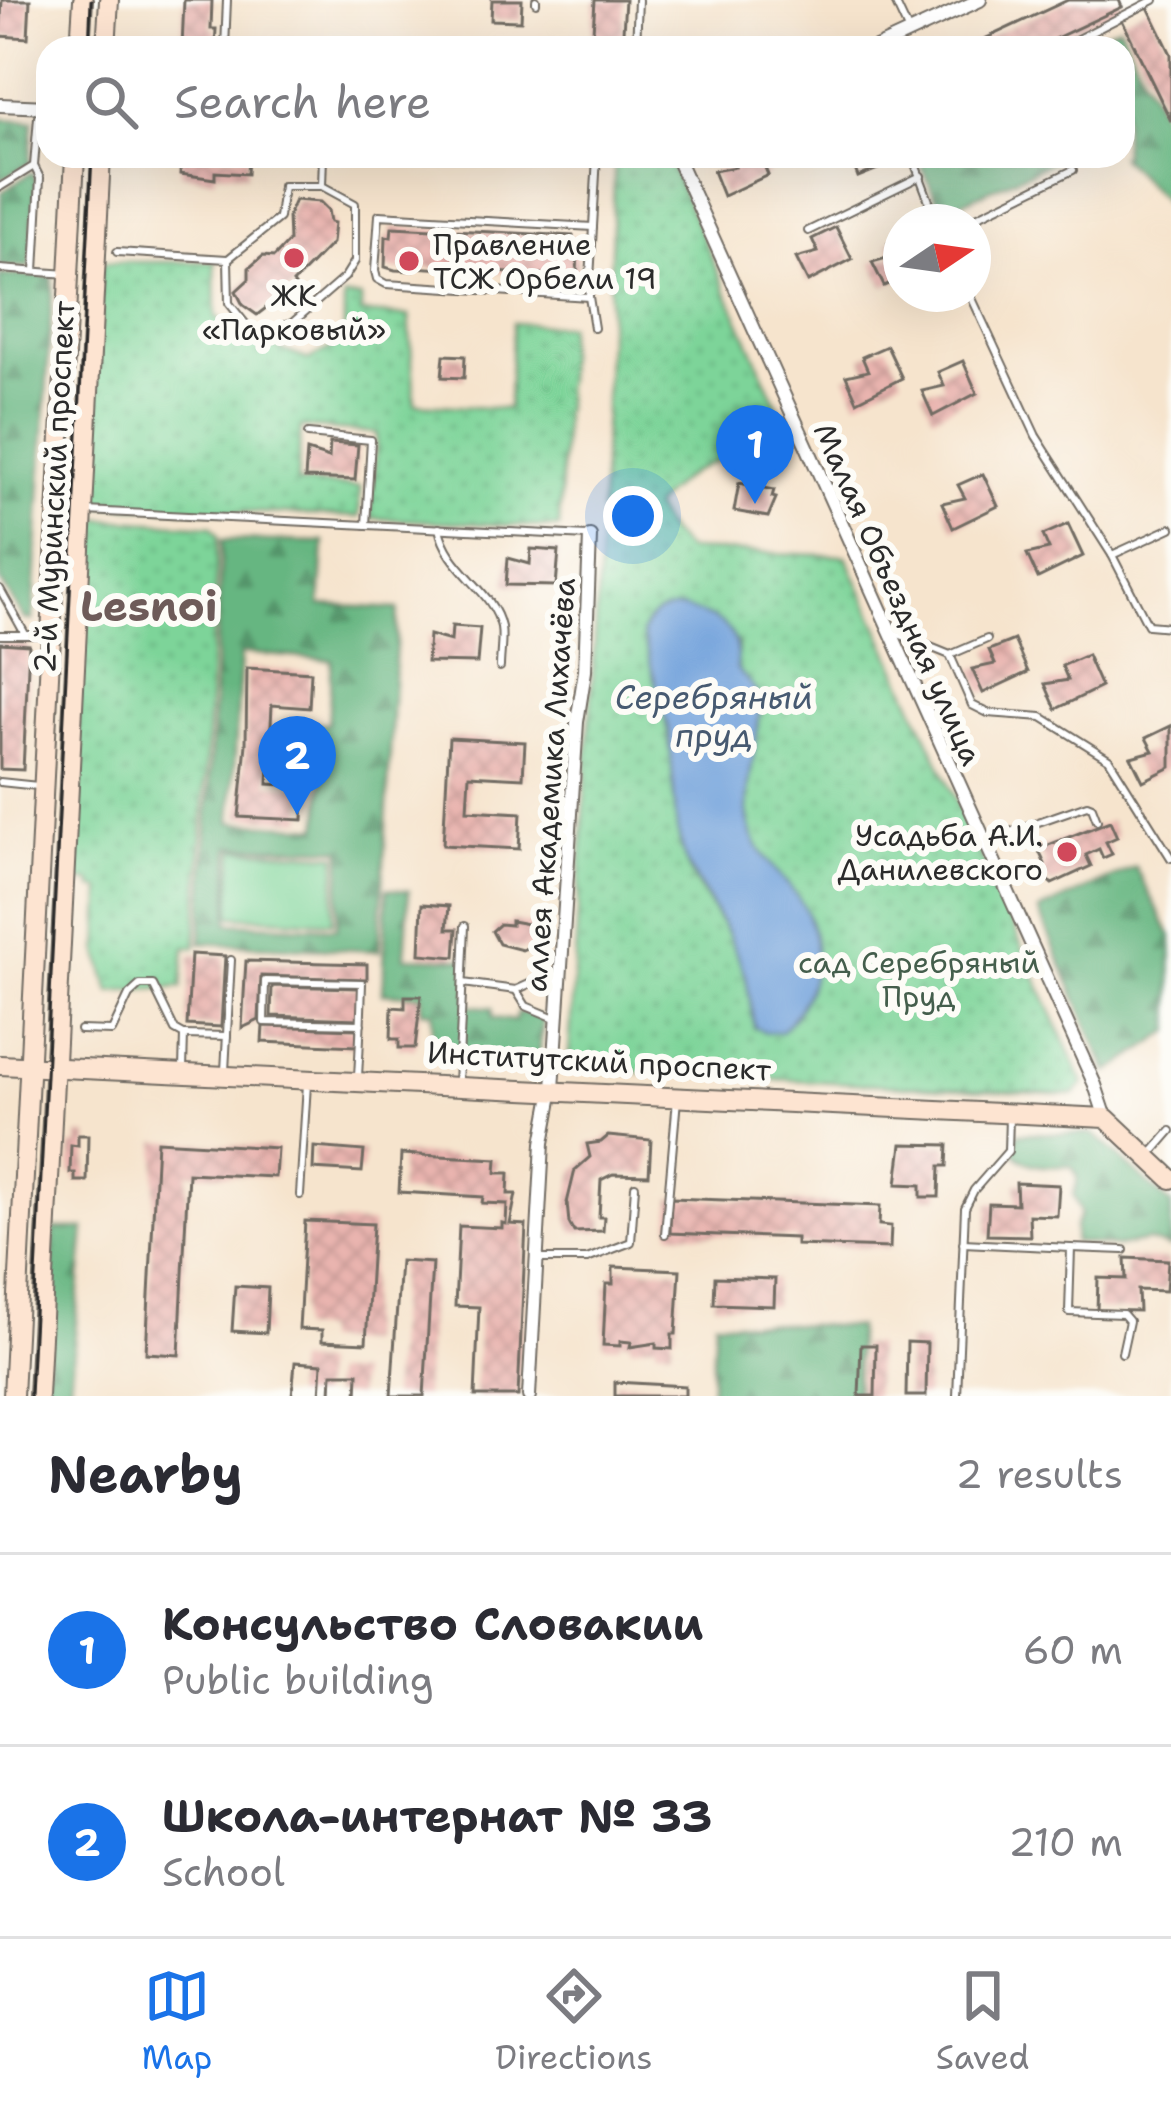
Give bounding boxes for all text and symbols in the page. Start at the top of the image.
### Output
search box [36,36,1135,168]
icon: search [78,69,144,135]
text: Search here [174,72,431,132]
north arrow [883,204,991,312]
place label: Правление ТСЖ Орбели 19 [433,224,657,299]
marker: ЖК «Парковый» [281,245,307,271]
marker: Правление ТСЖ Орбели 19 [396,248,422,274]
place label: ЖК «Парковый» [202,275,386,350]
street label: 2-й Муринский проспект [24,299,84,674]
pin: 1 [716,405,794,504]
street label: Малая Объездная улица [804,416,992,772]
your location [603,486,663,546]
street label: аллея Академика Лихачёва [515,576,585,994]
district label: Lesnoi [80,578,218,634]
water label: Серебряный пруд [615,675,813,758]
pin: 2 [258,716,336,815]
place label: Усадьба А.И. Данилевского [837,815,1043,890]
marker: Усадьба А.И. Данилевского [1054,839,1080,865]
park label: сад Серебряный Пруд [798,942,1040,1017]
street label: Институтский проспект [426,1032,773,1091]
text: Nearby [48,1440,243,1508]
text: 2 results [956,1448,1123,1500]
text: Консульство Словакии [162,1594,703,1654]
text: 1 [78,1624,96,1676]
text: 60 m [1023,1624,1123,1676]
text: Public building [162,1654,434,1706]
text: Школа-интернат № 33 [162,1786,713,1846]
text: 2 [73,1816,101,1868]
text: 210 m [1008,1816,1123,1868]
text: School [162,1846,285,1898]
tab: Map [142,1963,212,2080]
tab: Directions [495,1963,653,2080]
tab: Saved [936,1963,1029,2080]

